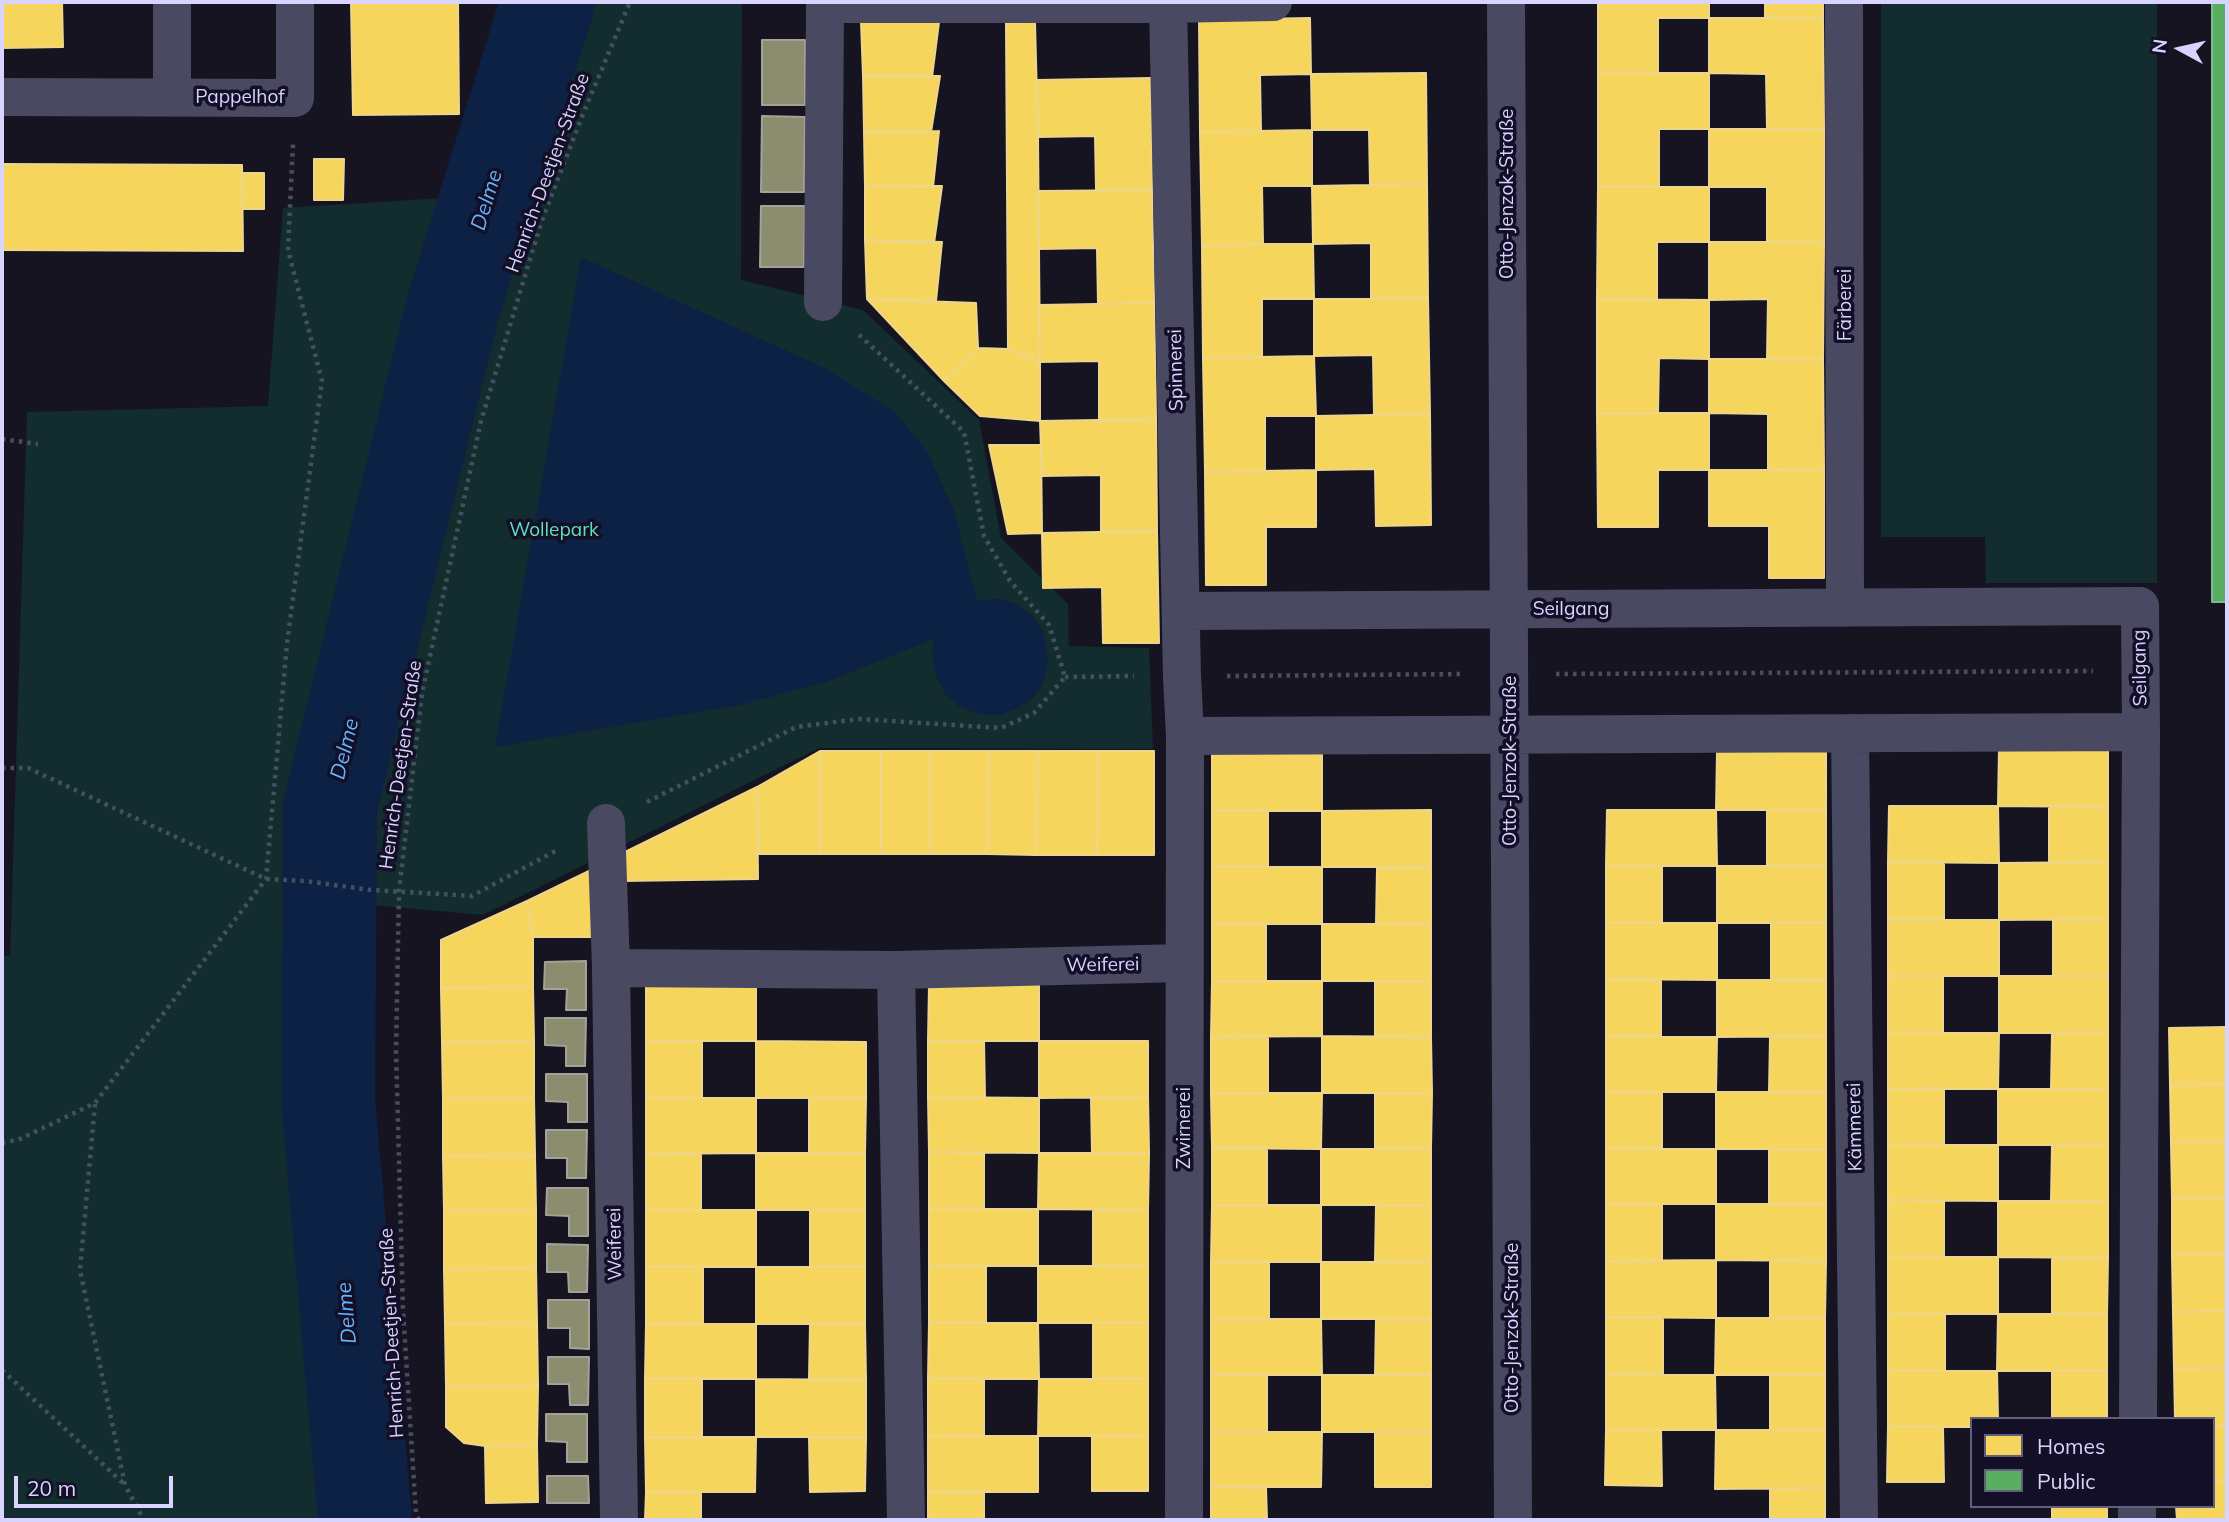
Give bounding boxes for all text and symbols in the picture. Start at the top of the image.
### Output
north arrow [2145,14,2215,84]
text: N [2146,37,2172,55]
street label: Henrich-Deetjen-Straße [501,70,595,276]
street label: Pappelhof [195,86,285,108]
street label: Otto-Jenzok-Straße [1496,109,1518,279]
water label: Delme [466,167,508,233]
street label: Färberei [1834,269,1856,341]
street label: Spinnerei [1164,329,1188,411]
park label: Wollepark [509,519,599,541]
street label: Seilgang [1533,598,1609,620]
street label: Seilgang [2128,629,2152,707]
street label: Henrich-Deetjen-Straße [375,659,427,871]
street label: Otto-Jenzok-Straße [1499,676,1521,846]
water label: Delme [325,716,365,782]
street label: Weiferei [1066,953,1140,977]
street label: Kämmerei [1843,1082,1867,1172]
street label: Zwirnerei [1173,1087,1195,1169]
street label: Weiferei [603,1207,627,1281]
street label: Henrich-Deetjen-Straße [375,1227,409,1439]
street label: Otto-Jenzok-Straße [1501,1243,1523,1413]
water label: Delme [332,1281,362,1345]
legend [1970,1417,2215,1508]
text: Homes [2037,1433,2105,1459]
scale bar [18,1462,177,1506]
text: Public [2037,1468,2096,1494]
text: 20 m [27,1475,76,1501]

